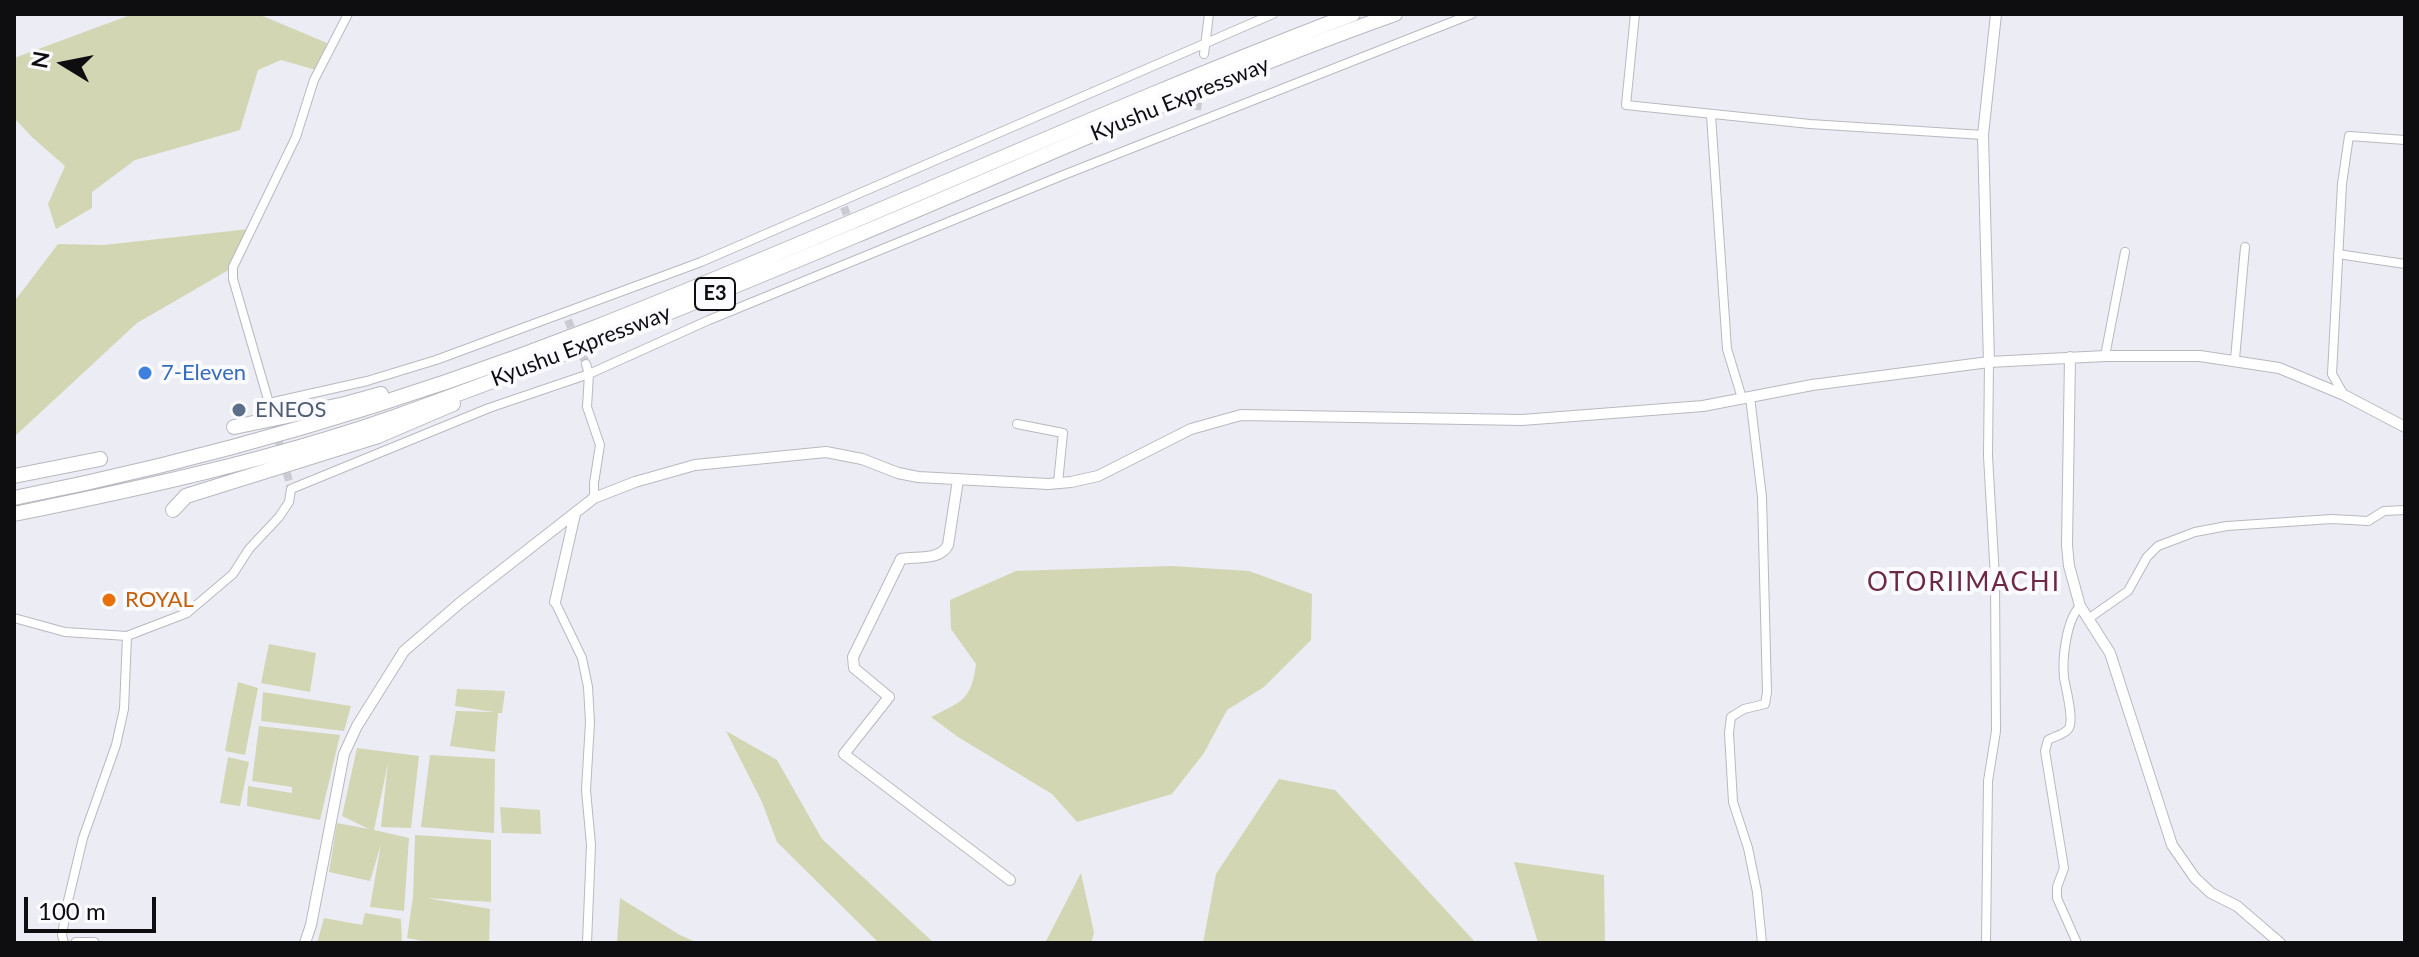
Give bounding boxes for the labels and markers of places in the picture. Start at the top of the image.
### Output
place label: 7-Eleven [161,360,246,386]
marker: 7-Eleven [136,364,154,382]
place label: ENEOS [255,397,326,423]
marker: ENEOS [230,401,248,419]
place label: ROYAL [125,587,194,613]
marker: ROYAL [100,591,118,609]

